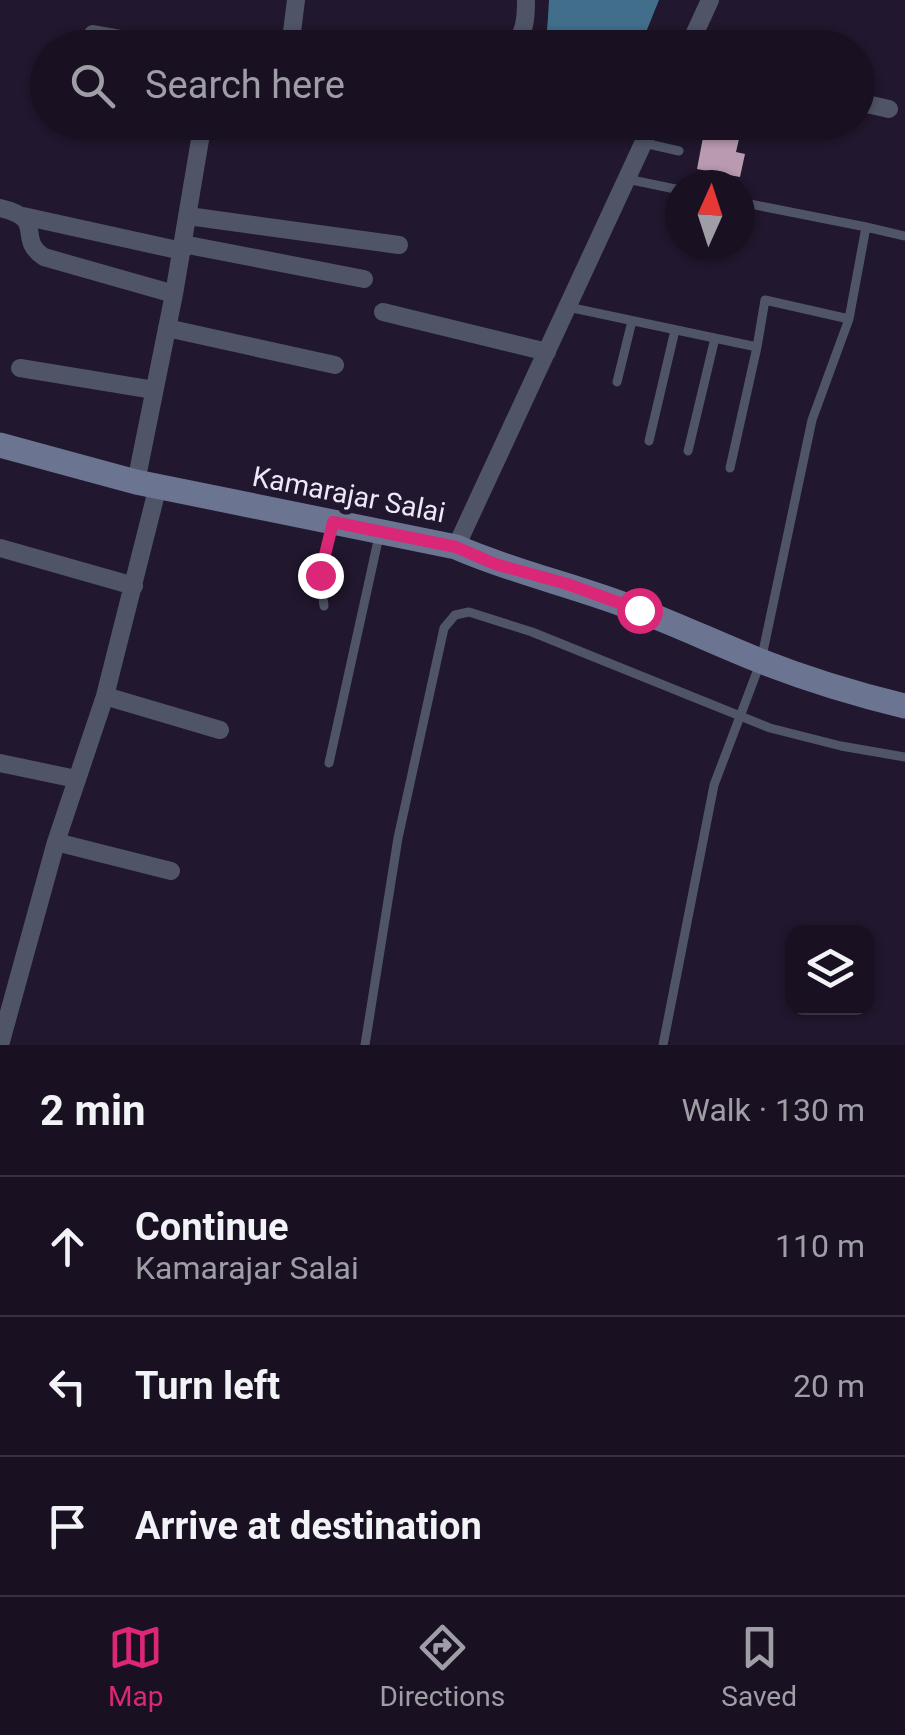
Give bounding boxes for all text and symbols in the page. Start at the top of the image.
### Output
search box [30,30,875,140]
icon: search [65,58,120,113]
text: Search here [145,63,345,107]
north arrow [665,170,755,260]
street label: Kamarajar Salai [250,460,448,529]
route end [298,553,344,599]
route start [617,588,663,634]
map controls [785,925,875,1015]
button: layers [785,925,875,1015]
text: 2 min [40,1086,146,1135]
text: Walk · 130 m [682,1091,865,1129]
text: Continue [135,1205,289,1249]
icon: ahead [40,1219,95,1274]
text: 110 m [775,1227,865,1265]
text: Kamarajar Salai [135,1249,359,1287]
icon: left [40,1359,95,1414]
text: Turn left [135,1364,280,1408]
text: 20 m [793,1367,865,1405]
icon: arrive [40,1499,95,1554]
text: Arrive at destination [135,1504,482,1548]
tab: Map [108,1620,163,1713]
tab: Directions [379,1620,505,1713]
tab: Saved [721,1620,797,1713]

